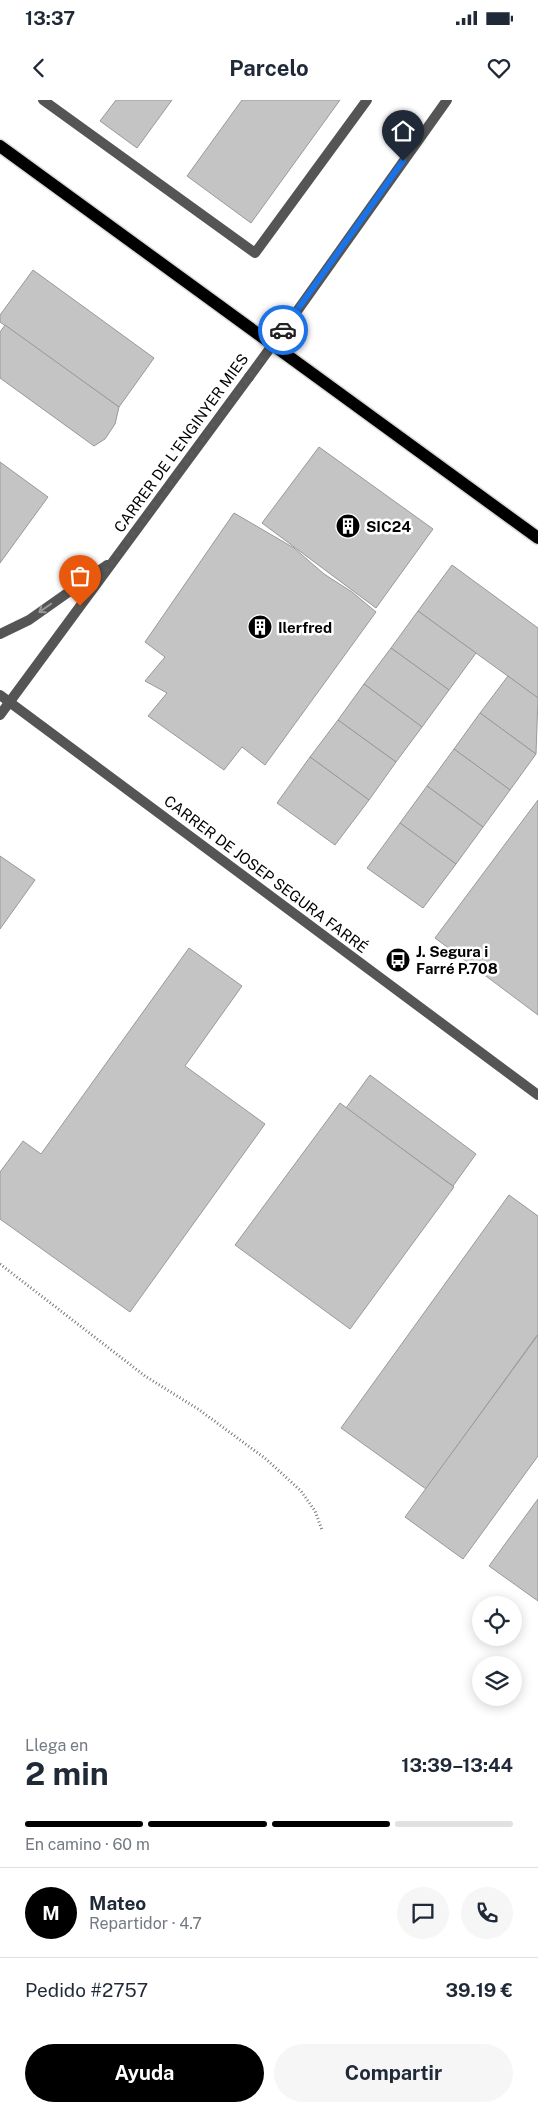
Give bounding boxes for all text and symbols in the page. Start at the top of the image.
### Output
text: 13:37 [25,7,75,29]
icon: back [25,54,53,82]
icon: heart [485,54,513,82]
text: Parcelo [229,55,309,81]
pin [382,110,424,161]
icon: home [389,117,417,145]
courier [258,305,308,355]
icon: car [269,316,297,344]
street label: CARRER DE L'ENGINYER MIES [110,350,252,536]
building icon: SIC24 [335,513,361,539]
place label: SIC24 [366,518,411,535]
pin [59,555,101,606]
icon: bag [66,562,94,590]
one-way arrow [39,603,53,613]
building icon: Ilerfred [247,614,273,640]
place label: Ilerfred [278,619,332,636]
street label: CARRER DE JOSEP SEGURA FARRÉ [161,792,371,956]
place label: J. Segura i Farré P.708 [416,943,498,977]
bus stop icon: J. Segura i Farré P.708 [385,947,411,973]
map controls [472,1596,522,1706]
button: locate [472,1596,522,1646]
button: layers [472,1656,522,1706]
text: Llega en [25,1736,88,1755]
text: 13:39–13:44 [401,1754,513,1776]
text: 2 min [25,1755,109,1792]
text: En camino · 60 m [25,1835,150,1854]
button: chat [397,1887,449,1939]
button: phone [461,1887,513,1939]
text: Mateo [89,1892,146,1914]
text: M [42,1902,60,1924]
text: Repartidor · 4.7 [89,1914,202,1933]
text: Pedido #2757 [25,1979,148,2001]
text: 39.19 € [445,1979,513,2001]
button: Ayuda [25,2044,264,2102]
button: Compartir [274,2044,513,2102]

